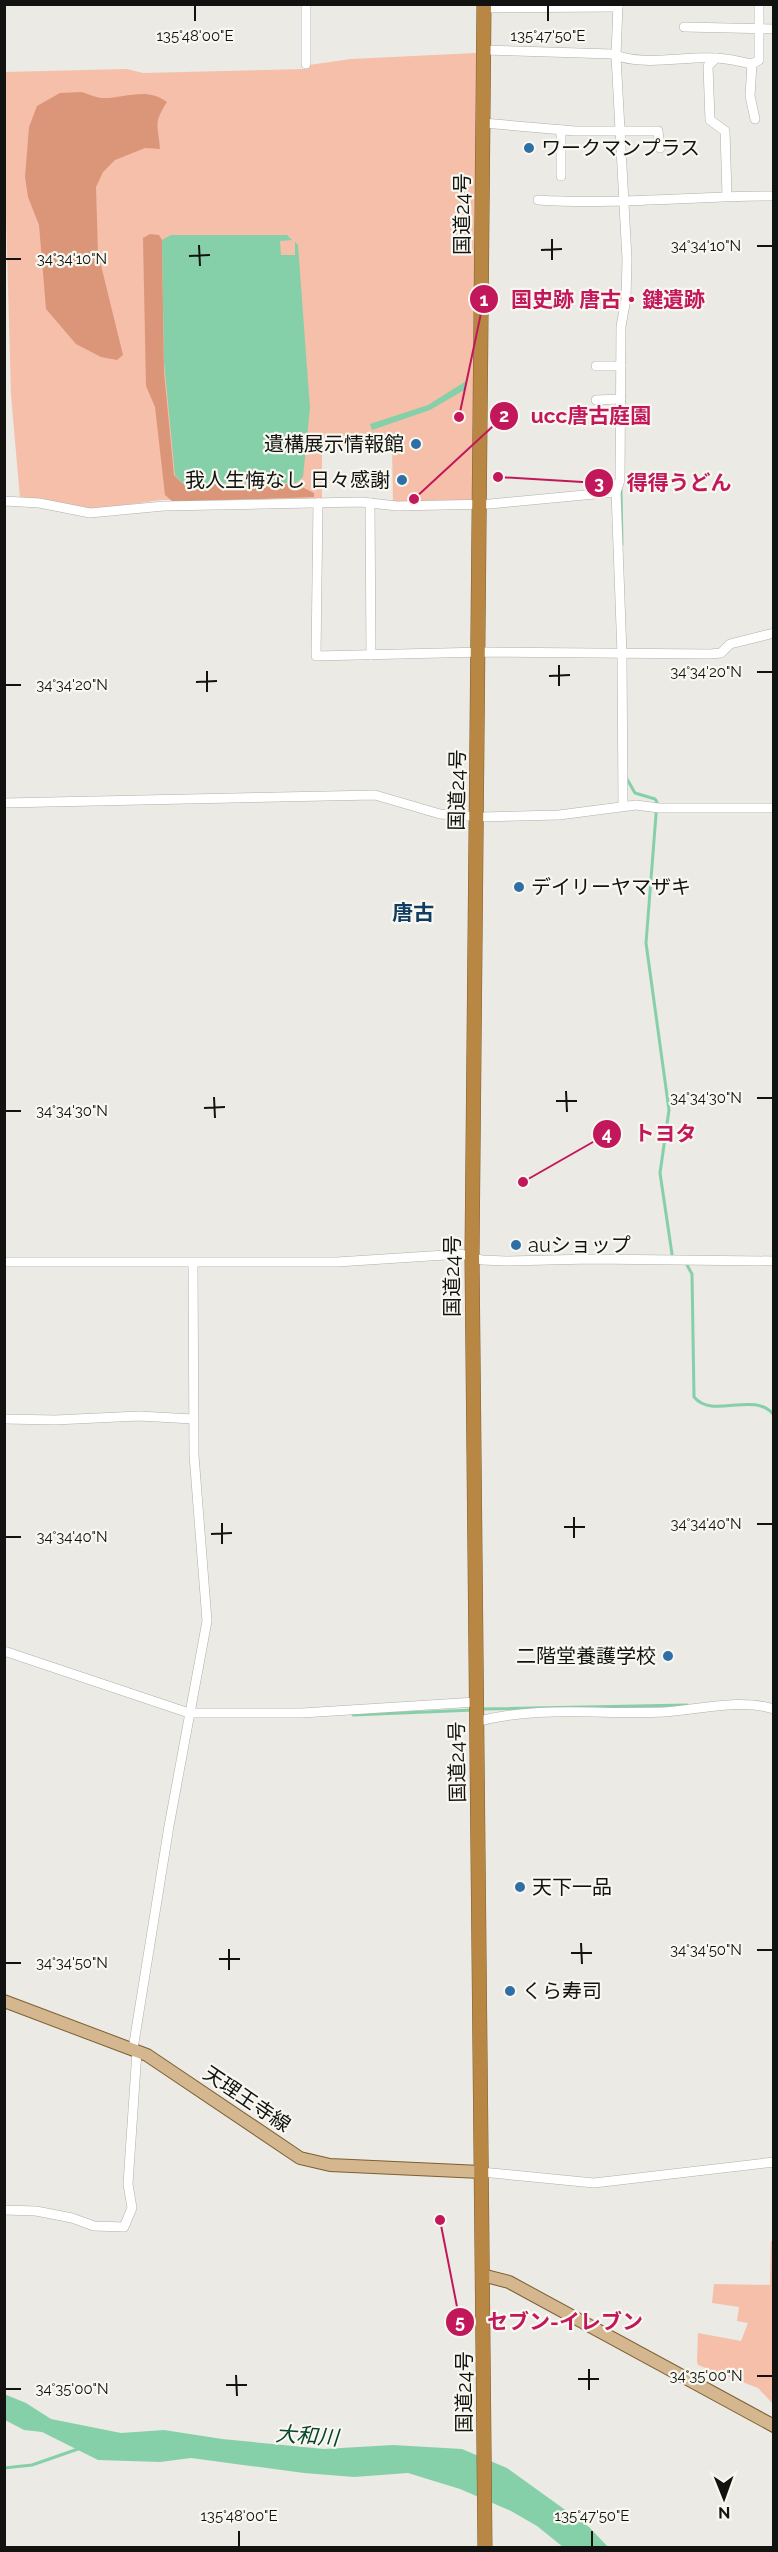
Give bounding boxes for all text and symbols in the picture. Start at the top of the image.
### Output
text: 135°48'00"E [156,27,234,45]
text: 135°47'50"E [511,27,585,45]
place label: ワークマンプラス [541,136,700,160]
marker: ワークマンプラス [522,141,536,155]
street label: 国道24号 [450,173,474,255]
text: 34°34'10"N [671,237,741,255]
text: 34°34'10"N [37,250,107,268]
callout: 国史跡 唐古・鍵遺跡 [469,280,717,319]
text: 国史跡 唐古・鍵遺跡 [511,287,705,312]
text: 1 [480,289,489,310]
callout: ucc唐古庭園 [489,396,663,435]
text: ucc唐古庭園 [531,403,651,428]
text: 2 [499,405,509,426]
place label: 遺構展示情報館 [264,432,404,456]
marker: 遺構展示情報館 [409,437,423,451]
callout: 得得うどん [584,463,743,502]
place label: 我人生悔なし 日々感謝 [185,468,390,492]
text: 得得うどん [627,470,732,495]
text: 3 [594,472,604,493]
marker: 我人生悔なし 日々感謝 [395,473,409,487]
text: 34°34'20"N [670,663,742,681]
text: 34°34'20"N [36,676,108,694]
street label: 国道24号 [444,749,470,831]
place label: デイリーヤマザキ [531,875,691,899]
marker: デイリーヤマザキ [512,880,526,894]
district label: 唐古 [392,900,434,925]
text: 34°34'30"N [670,1089,742,1107]
text: 34°34'30"N [36,1102,108,1120]
callout: トヨタ [592,1114,709,1153]
text: トヨタ [634,1121,697,1146]
text: 4 [602,1123,612,1144]
place label: auショップ [528,1233,631,1257]
street label: 国道24号 [440,1235,464,1317]
marker: auショップ [509,1238,523,1252]
text: 34°34'40"N [671,1515,741,1533]
text: 34°34'40"N [37,1528,107,1546]
place label: 二階堂養護学校 [516,1644,656,1668]
marker: 二階堂養護学校 [661,1649,675,1663]
street label: 国道24号 [444,1721,470,1803]
place label: 天下一品 [532,1875,612,1899]
marker: 天下一品 [513,1880,527,1894]
text: 34°34'50"N [670,1941,742,1959]
text: 34°34'50"N [36,1954,108,1972]
place label: くら寿司 [522,1979,602,2003]
marker: くら寿司 [503,1984,517,1998]
street label: 天理王寺線 [199,2061,295,2137]
callout: セブン-イレブン [445,2302,655,2341]
text: セブン-イレブン [487,2309,643,2334]
text: 5 [455,2311,465,2332]
street label: 国道24号 [452,2351,476,2433]
text: 34°35'00"N [669,2367,743,2385]
text: 34°35'00"N [35,2380,109,2398]
water label: 大和川 [275,2421,341,2450]
north arrow [694,2468,754,2528]
text: N [718,2503,731,2522]
text: 135°48'00"E [200,2507,278,2525]
text: 135°47'50"E [555,2507,629,2525]

